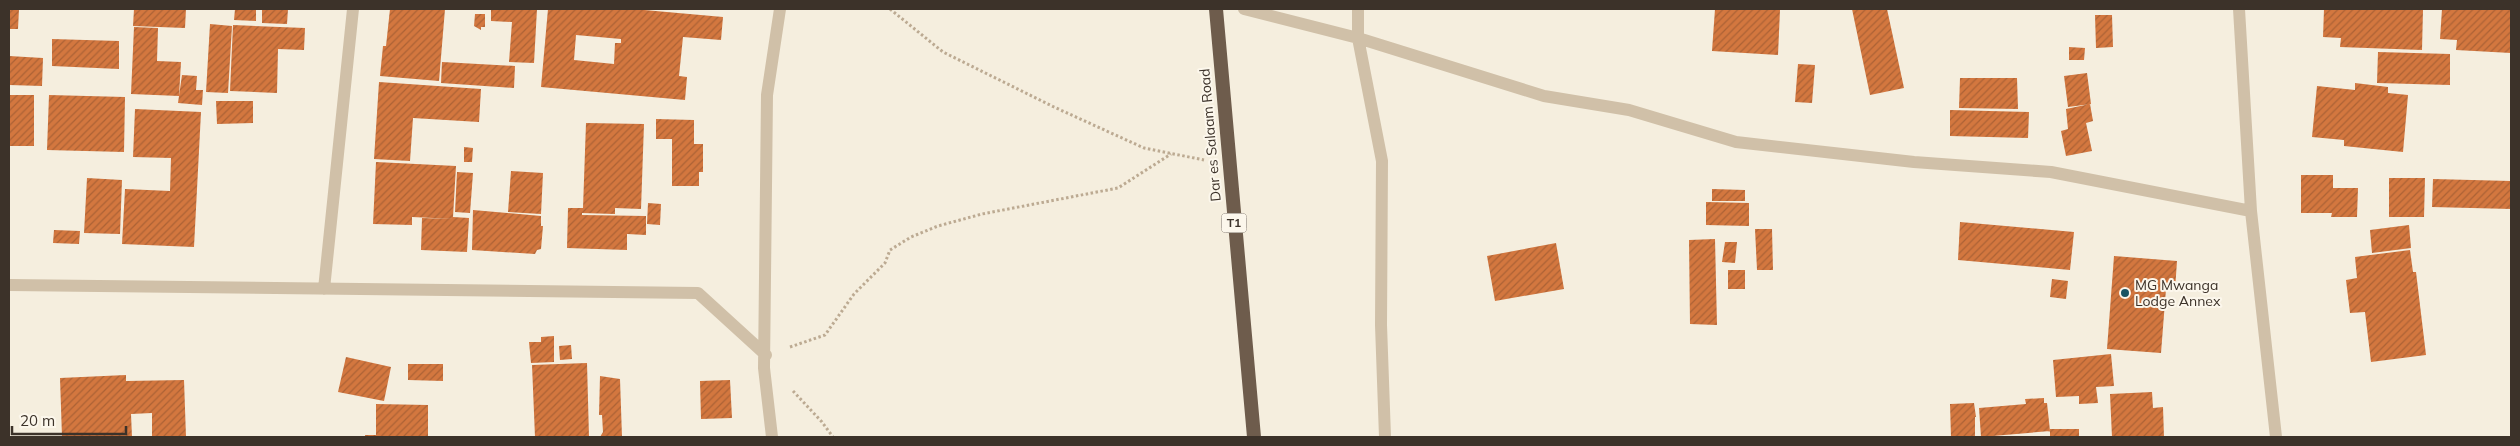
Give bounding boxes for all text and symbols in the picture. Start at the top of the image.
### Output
street label: Dar es Salaam Road [1195,68,1225,202]
road number: T1 [1222,214,1246,232]
place label: MG Mwanga Lodge Annex [2135,276,2221,310]
marker: MG Mwanga Lodge Annex [2119,287,2131,299]
scale bar [12,404,126,436]
text: 20 m [20,411,55,430]

